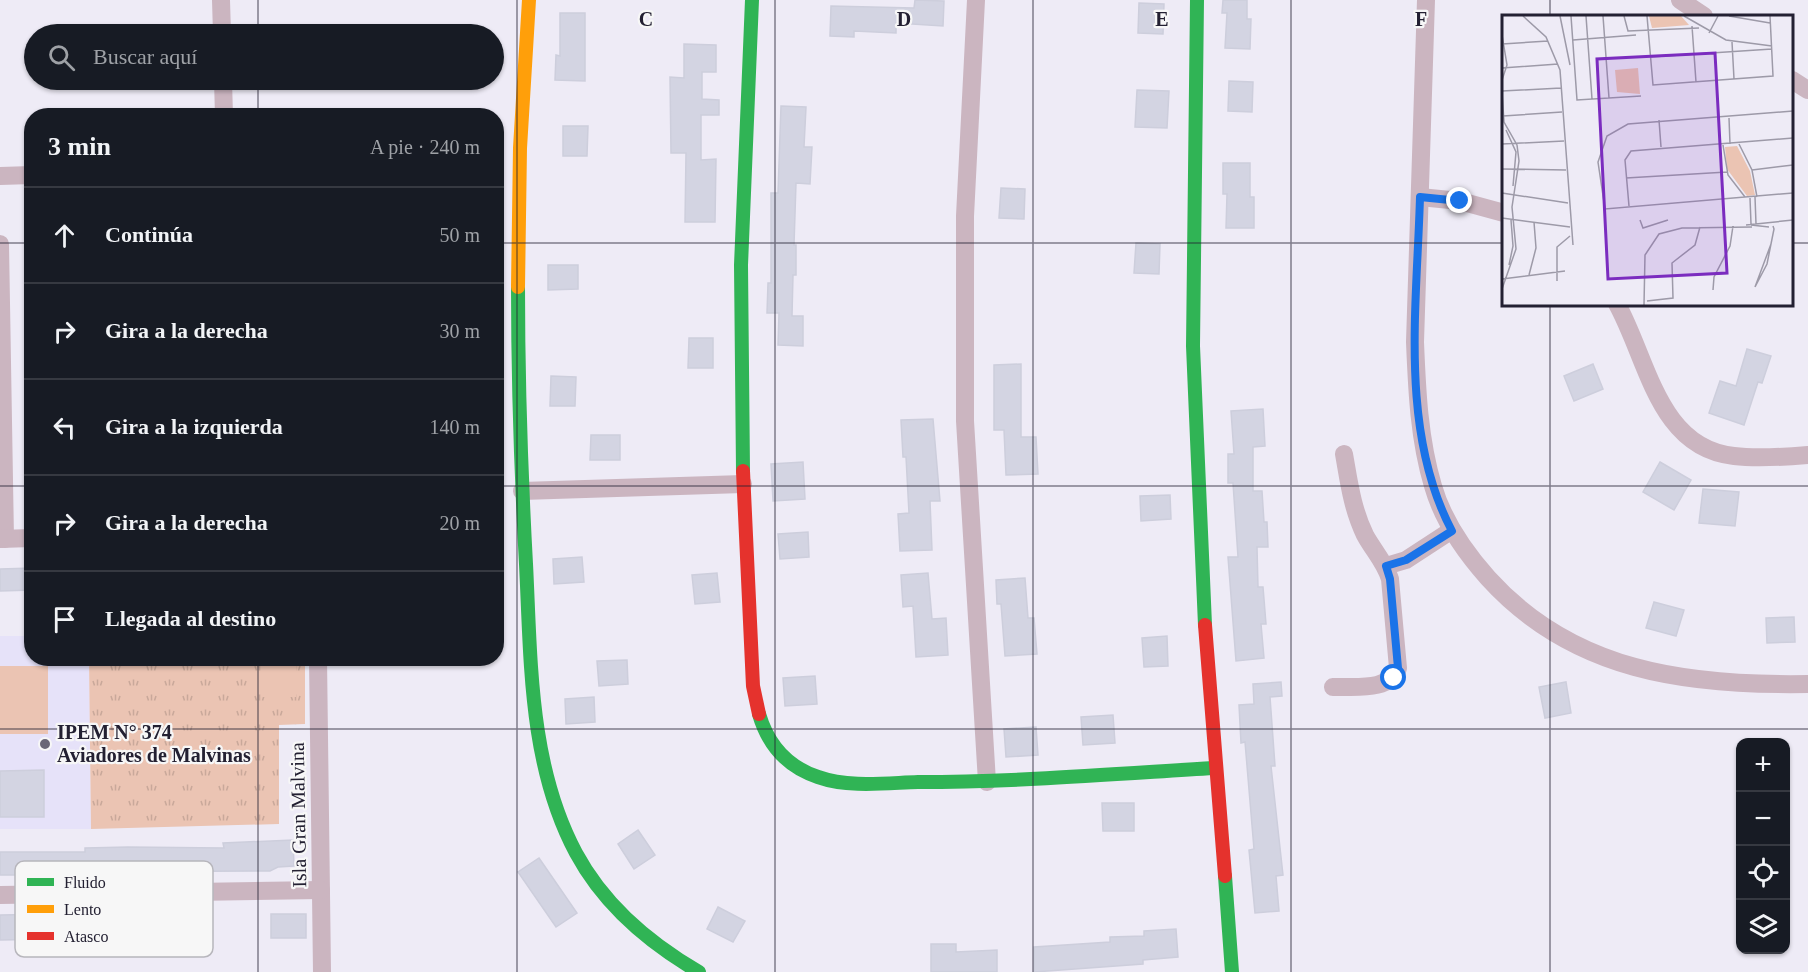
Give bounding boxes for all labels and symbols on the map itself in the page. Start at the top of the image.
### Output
text: C [639,8,653,30]
text: D [897,8,911,30]
text: E [1155,8,1169,30]
text: F [1415,8,1427,30]
inset map [1502,15,1793,306]
route end [1446,187,1472,213]
route start [1380,664,1406,690]
place label: IPEM N° 374 Aviadores de Malvinas [57,721,251,766]
marker: IPEM N° 374 Aviadores de Malvinas [38,737,52,751]
street label: Isla Gran Malvina [286,742,310,888]
legend [15,861,213,957]
text: Fluido [64,874,106,891]
text: Lento [64,901,101,918]
text: Atasco [64,928,108,945]

